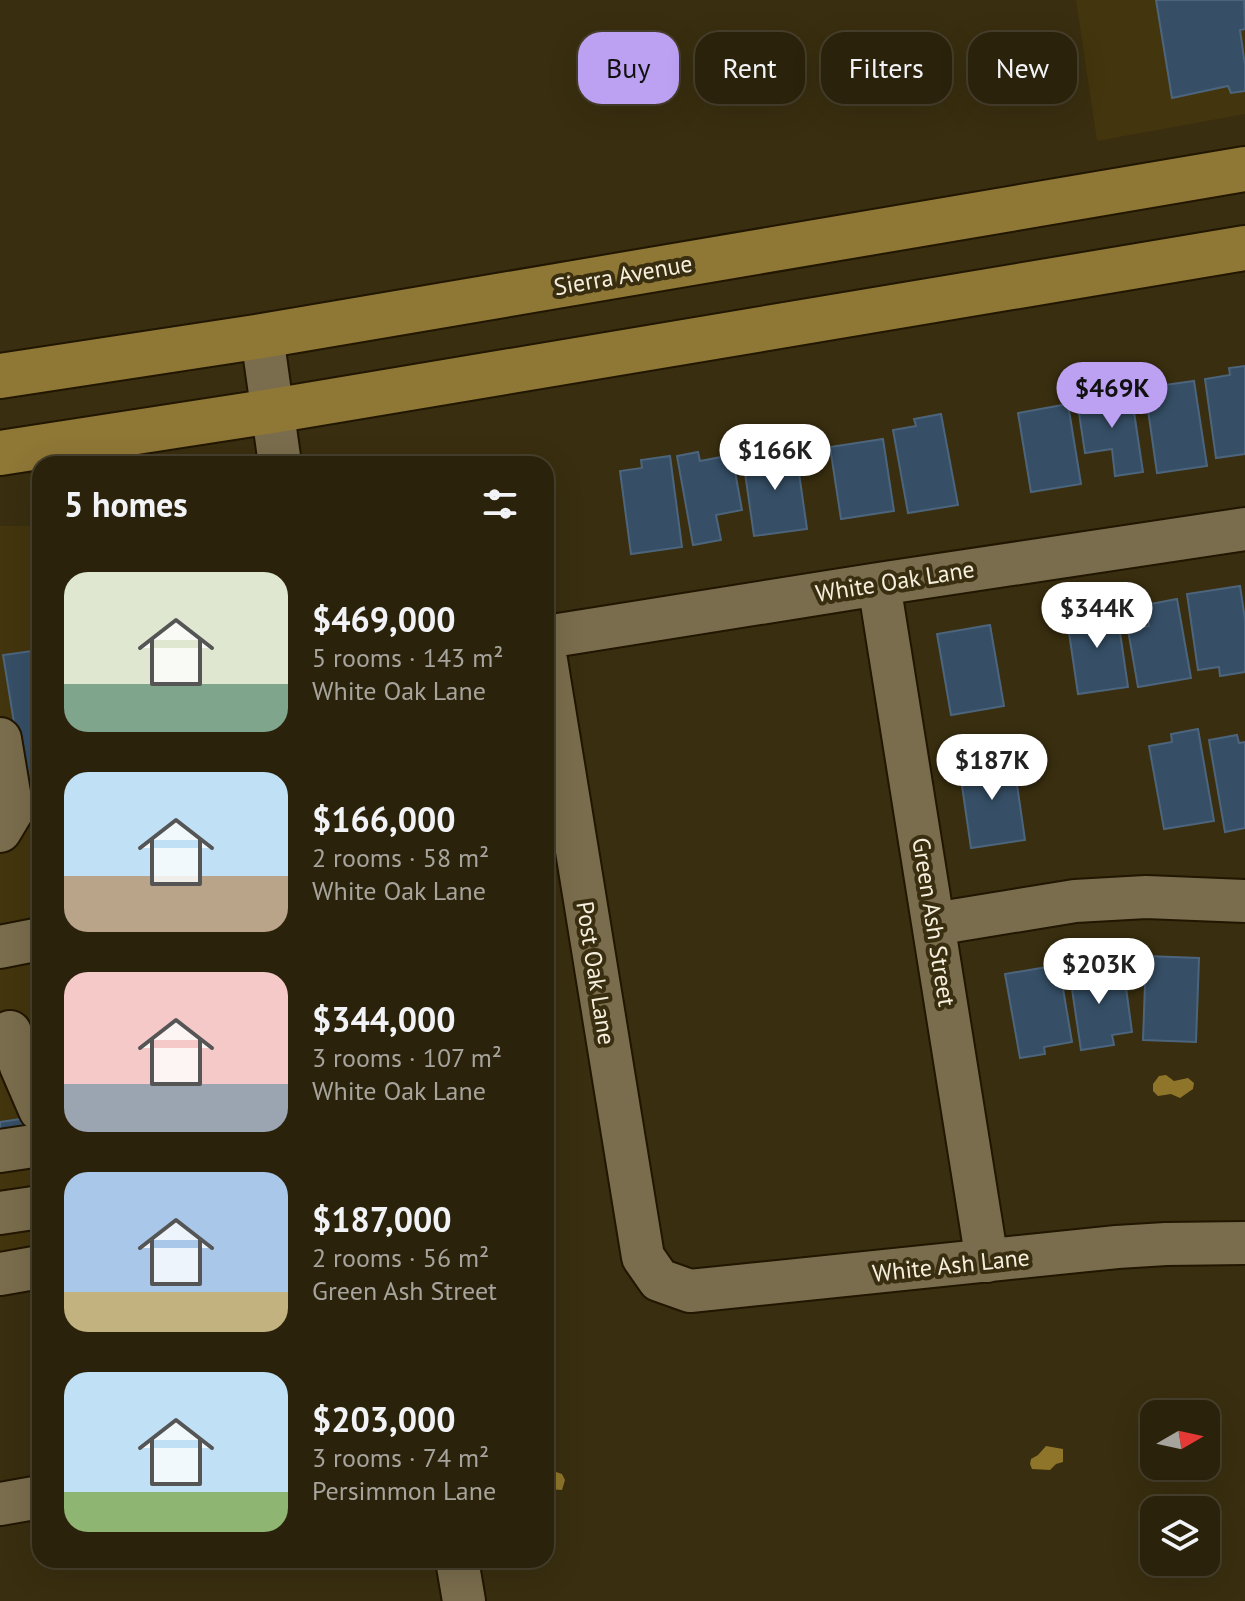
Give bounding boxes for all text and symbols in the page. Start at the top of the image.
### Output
chip: Buy [578,32,679,104]
chip: Rent [695,32,805,104]
chip: Filters [821,32,952,104]
chip: New [968,32,1077,104]
street label: Sierra Avenue [551,248,695,302]
pin: $469K [1056,362,1168,430]
text: $469K [1074,371,1150,404]
pin: $166K [719,424,831,492]
text: $166K [737,433,813,466]
text: 5 homes [64,482,188,526]
icon: filters [478,482,522,526]
street label: White Oak Lane [813,553,977,609]
pin: $344K [1041,582,1153,650]
text: $344K [1059,591,1135,624]
text: $469,000 [312,597,456,641]
icon: home [128,604,224,700]
text: 5 rooms · 143 m² [312,641,504,674]
text: White Oak Lane [312,674,486,707]
pin: $187K [936,734,1048,802]
text: $187K [954,743,1030,776]
text: $166,000 [312,797,456,841]
icon: home [128,804,224,900]
street label: Green Ash Street [905,835,963,1009]
text: 2 rooms · 58 m² [312,841,489,874]
text: White Oak Lane [312,874,486,907]
street label: Post Oak Lane [569,899,623,1047]
pin: $203K [1043,938,1155,1006]
text: $203K [1061,947,1137,980]
text: $344,000 [312,997,456,1041]
icon: home [128,1004,224,1100]
text: 3 rooms · 107 m² [312,1041,502,1074]
text: White Oak Lane [312,1074,486,1107]
text: $187,000 [312,1197,451,1241]
icon: home [128,1204,224,1300]
text: 2 rooms · 56 m² [312,1241,489,1274]
street label: White Ash Lane [871,1241,1031,1289]
text: Green Ash Street [312,1274,497,1307]
text: $203,000 [312,1397,456,1441]
north arrow [1140,1400,1220,1480]
map controls [1140,1400,1220,1576]
icon: home [128,1404,224,1500]
text: 3 rooms · 74 m² [312,1441,489,1474]
text: Persimmon Lane [312,1474,496,1507]
button: layers [1140,1496,1220,1576]

